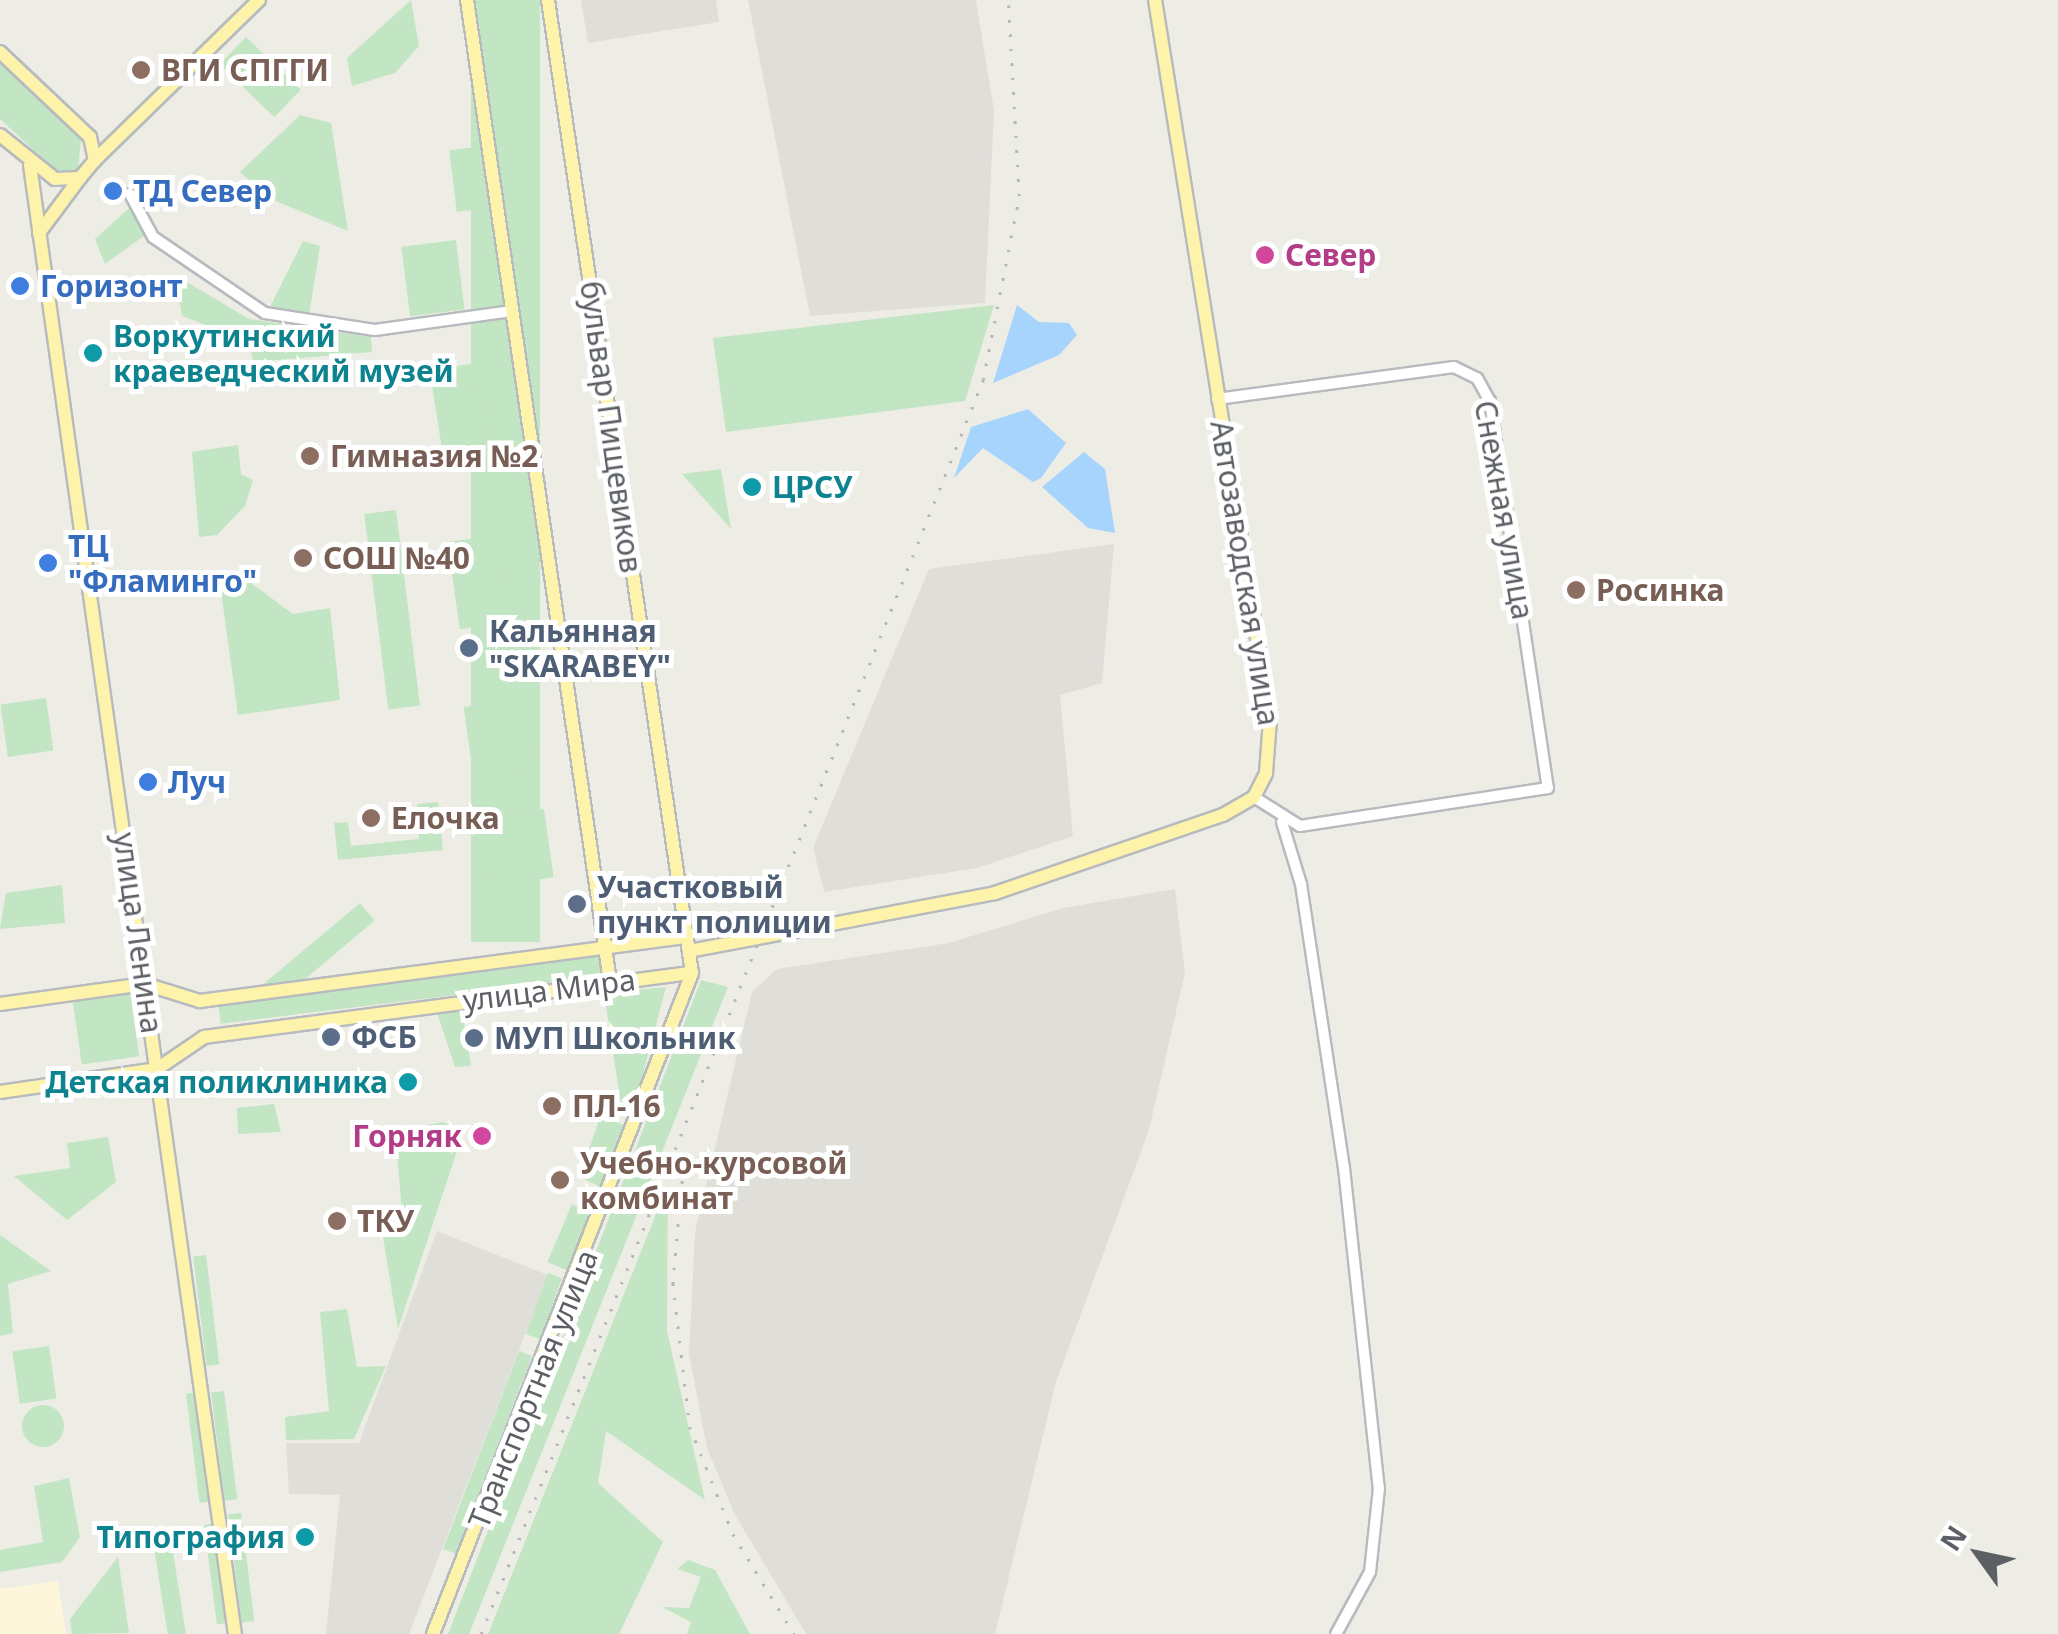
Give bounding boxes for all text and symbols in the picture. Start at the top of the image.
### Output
place label: ВГИ СПГГИ [161,52,329,88]
marker: ВГИ СПГГИ [130,59,152,81]
place label: ТД Север [133,173,272,209]
marker: ТД Север [102,180,124,202]
place label: Север [1285,237,1376,273]
marker: Север [1254,244,1276,266]
place label: Горизонт [40,268,182,304]
marker: Горизонт [9,275,31,297]
street label: бульвар Пищевиков [573,279,649,575]
place label: Воркутинский краеведческий музей [113,318,454,388]
marker: Воркутинский краеведческий музей [82,342,104,364]
street label: Снежная улица [1467,398,1541,622]
street label: Автозаводская улица [1203,418,1287,728]
place label: Гимназия №2 [330,438,538,474]
marker: Гимназия №2 [299,445,321,467]
place label: ЦРСУ [772,469,853,505]
marker: ЦРСУ [741,476,763,498]
place label: ТЦ "Фламинго" [68,528,257,598]
place label: СОШ №40 [323,540,470,576]
marker: СОШ №40 [292,547,314,569]
marker: ТЦ "Фламинго" [37,552,59,574]
place label: Росинка [1596,572,1724,608]
marker: Росинка [1565,579,1587,601]
place label: Кальянная "SKARABEY" [489,613,671,684]
marker: Кальянная "SKARABEY" [458,637,480,659]
place label: Луч [168,764,226,800]
marker: Луч [137,771,159,793]
place label: Елочка [391,800,500,836]
marker: Елочка [360,807,382,829]
street label: улица Ленина [106,830,170,1036]
place label: Участковый пункт полиции [597,869,832,940]
marker: Участковый пункт полиции [566,893,588,915]
street label: улица Мира [461,962,637,1018]
place label: ФСБ [351,1019,417,1055]
place label: МУП Школьник [494,1020,736,1056]
marker: ФСБ [320,1026,342,1048]
marker: МУП Школьник [463,1027,485,1049]
place label: Детская поликлиника [45,1064,388,1100]
marker: Детская поликлиника [397,1071,419,1093]
place label: ПЛ-16 [572,1088,661,1124]
marker: ПЛ-16 [541,1095,563,1117]
place label: Горняк [352,1118,462,1154]
marker: Горняк [471,1125,493,1147]
place label: Учебно-курсовой комбинат [580,1145,847,1216]
marker: Учебно-курсовой комбинат [549,1169,571,1191]
place label: ТКУ [357,1203,414,1239]
marker: ТКУ [326,1210,348,1232]
street label: Транспортная улица [461,1245,605,1533]
north arrow [1928,1504,2028,1604]
text: N [1931,1518,1975,1558]
place label: Типография [96,1519,285,1555]
marker: Типография [294,1526,316,1548]

